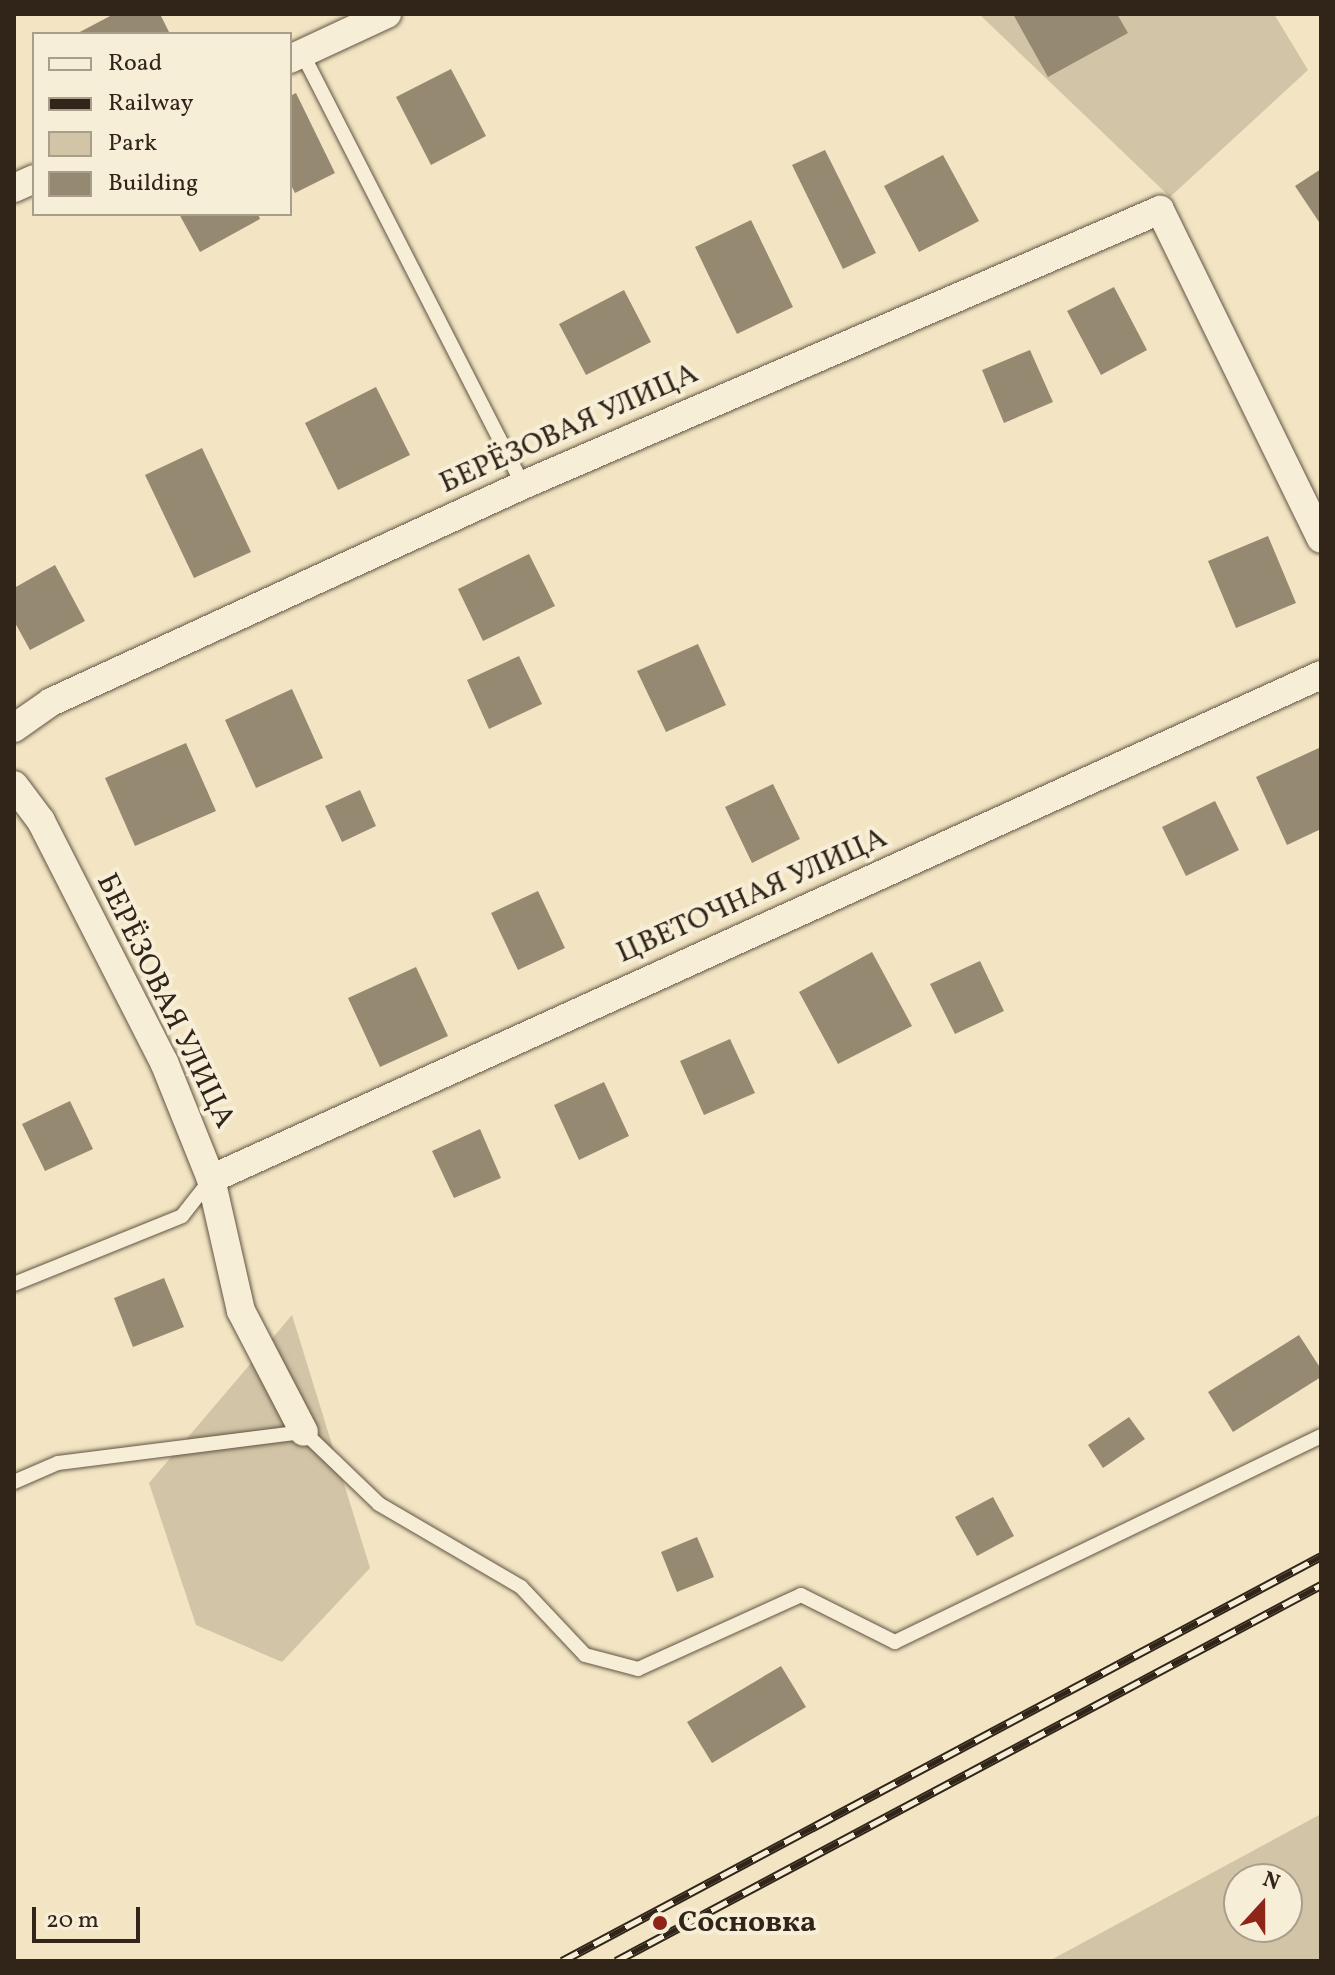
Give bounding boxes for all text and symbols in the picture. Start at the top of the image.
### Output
legend [32,32,292,216]
text: Road [108,47,162,81]
text: Railway [108,87,194,121]
text: Park [108,127,157,161]
text: Building [108,167,198,201]
street label: БЕРЁЗОВАЯ УЛИЦА [434,356,704,502]
street label: ЦВЕТОЧНАЯ УЛИЦА [611,820,893,972]
street label: БЕРЁЗОВАЯ УЛИЦА [88,868,242,1134]
north arrow [1223,1863,1303,1943]
text: N [1258,1865,1284,1899]
scale bar [36,1891,144,1941]
text: 20 m [46,1904,99,1938]
place label: Сосновка [678,1905,816,1941]
marker: Сосновка [649,1912,671,1934]

